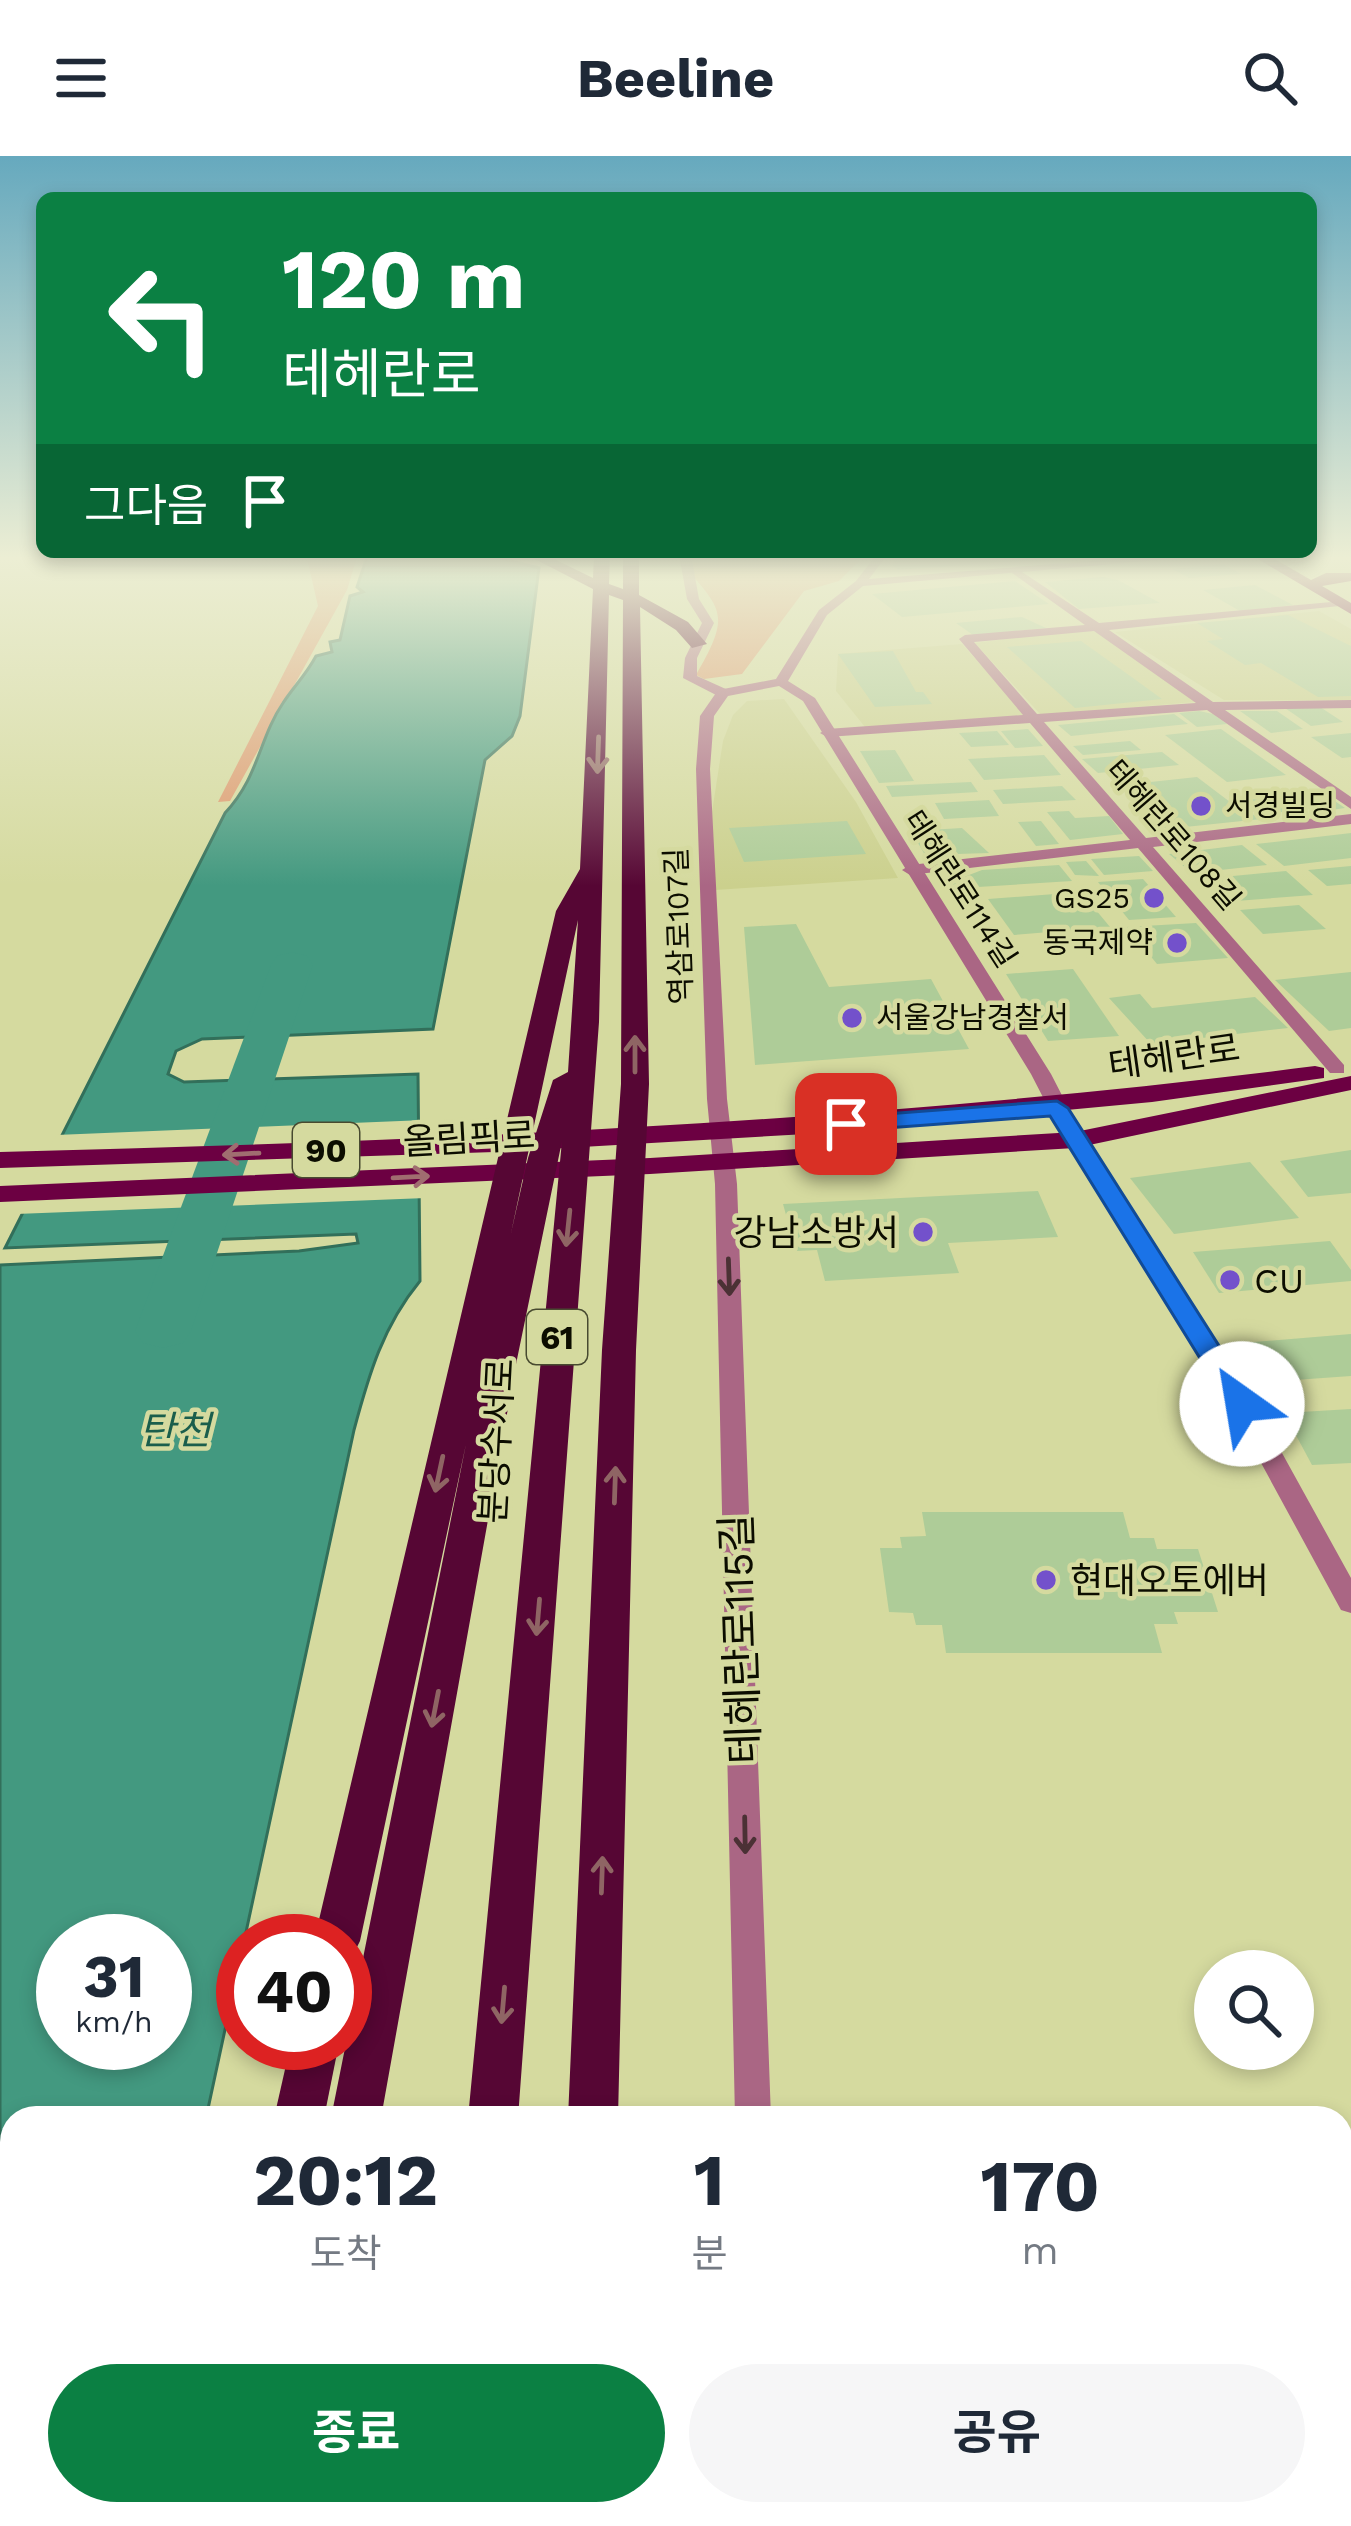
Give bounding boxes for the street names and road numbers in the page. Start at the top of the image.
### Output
street label: 테헤란로108길 [1099,753,1248,917]
street label: 테헤란로114길 [897,804,1024,974]
street label: 역삼로107길 [658,847,699,1005]
street label: 테헤란로 [1106,1027,1243,1087]
street label: 올림픽로 [402,1115,536,1163]
road number: 90 [293,1123,359,1177]
road number: 61 [527,1310,587,1364]
street label: 분당수서로 [472,1357,522,1525]
street label: 테헤란로115길 [712,1513,769,1765]

